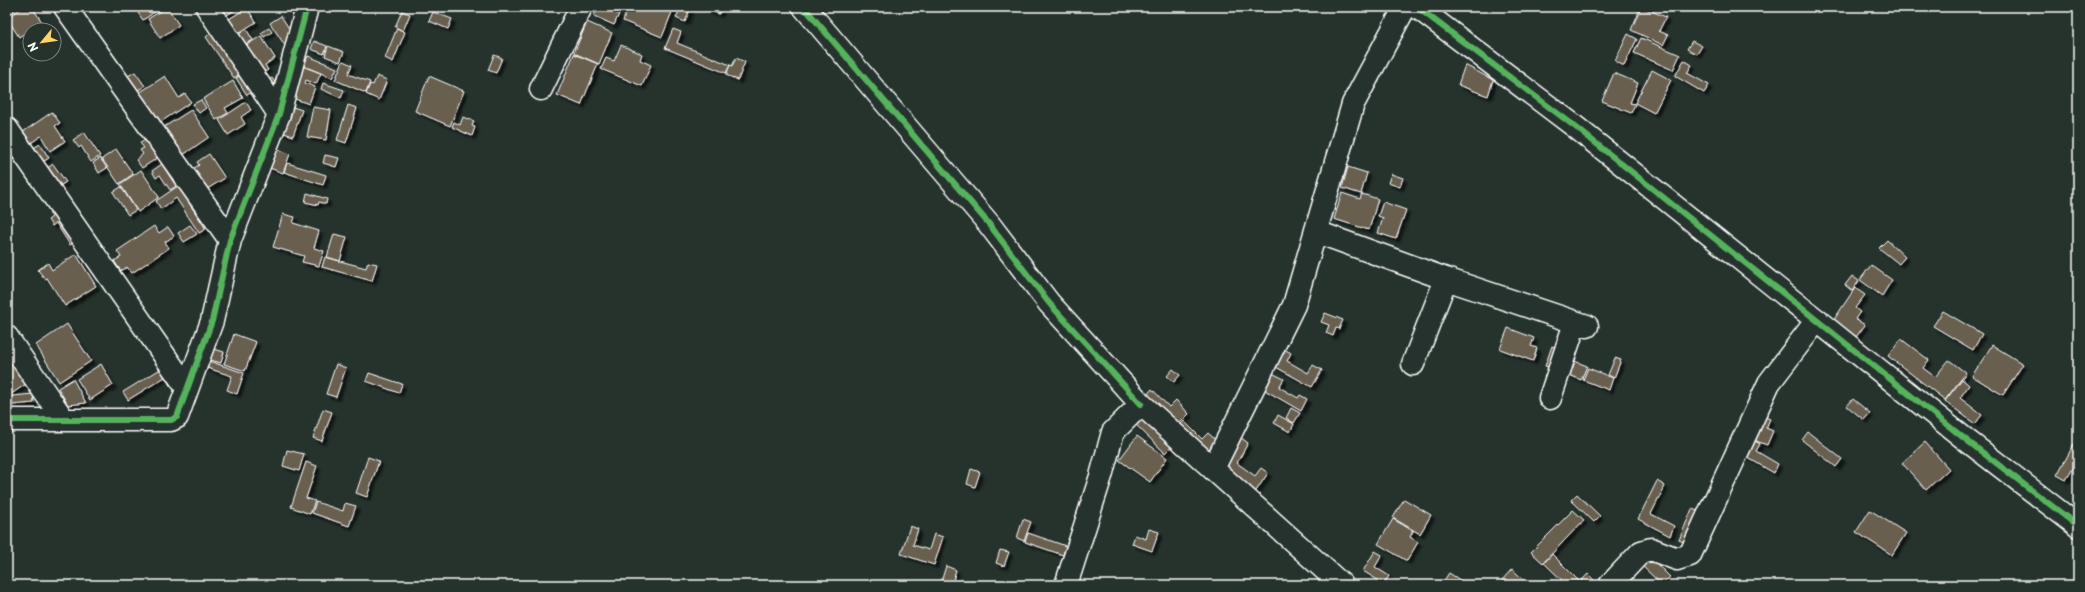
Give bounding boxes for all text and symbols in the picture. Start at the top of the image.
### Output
north arrow [22,22,62,62]
text: N [23,39,42,55]

